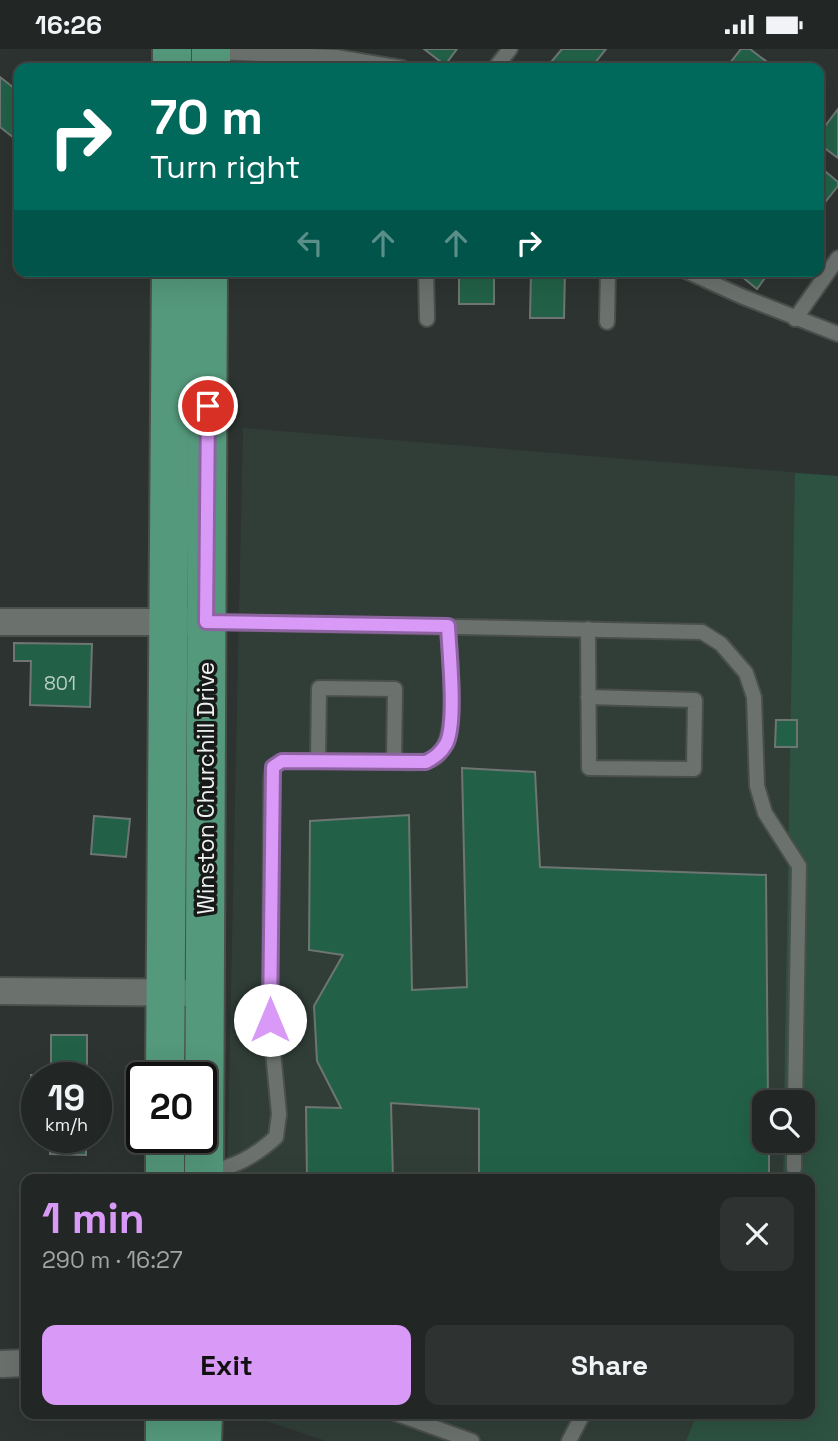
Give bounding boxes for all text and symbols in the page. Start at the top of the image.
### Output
text: 16:26 [35,8,102,42]
text: 70 m [150,86,263,148]
icon: right [35,91,126,182]
text: Turn right [150,147,300,187]
icon: left [291,224,329,262]
icon: ahead [364,224,402,262]
icon: ahead [437,224,475,262]
icon: right [510,224,548,262]
pin [178,376,238,436]
icon: arrive [189,387,227,425]
street label: Winston Churchill Drive [191,662,221,914]
house number: 801 [44,671,76,696]
position arrow [233,983,307,1057]
speed limit sign: 20 [126,1062,217,1153]
text: 19 [48,1076,85,1120]
map controls [752,1090,815,1153]
button: search [752,1090,815,1153]
text: km/h [45,1113,88,1136]
text: 1 min [42,1192,145,1245]
button: close [720,1197,794,1271]
text: 290 m · 16:27 [42,1245,183,1275]
button: Exit [42,1325,411,1405]
button: Share [425,1325,794,1405]

